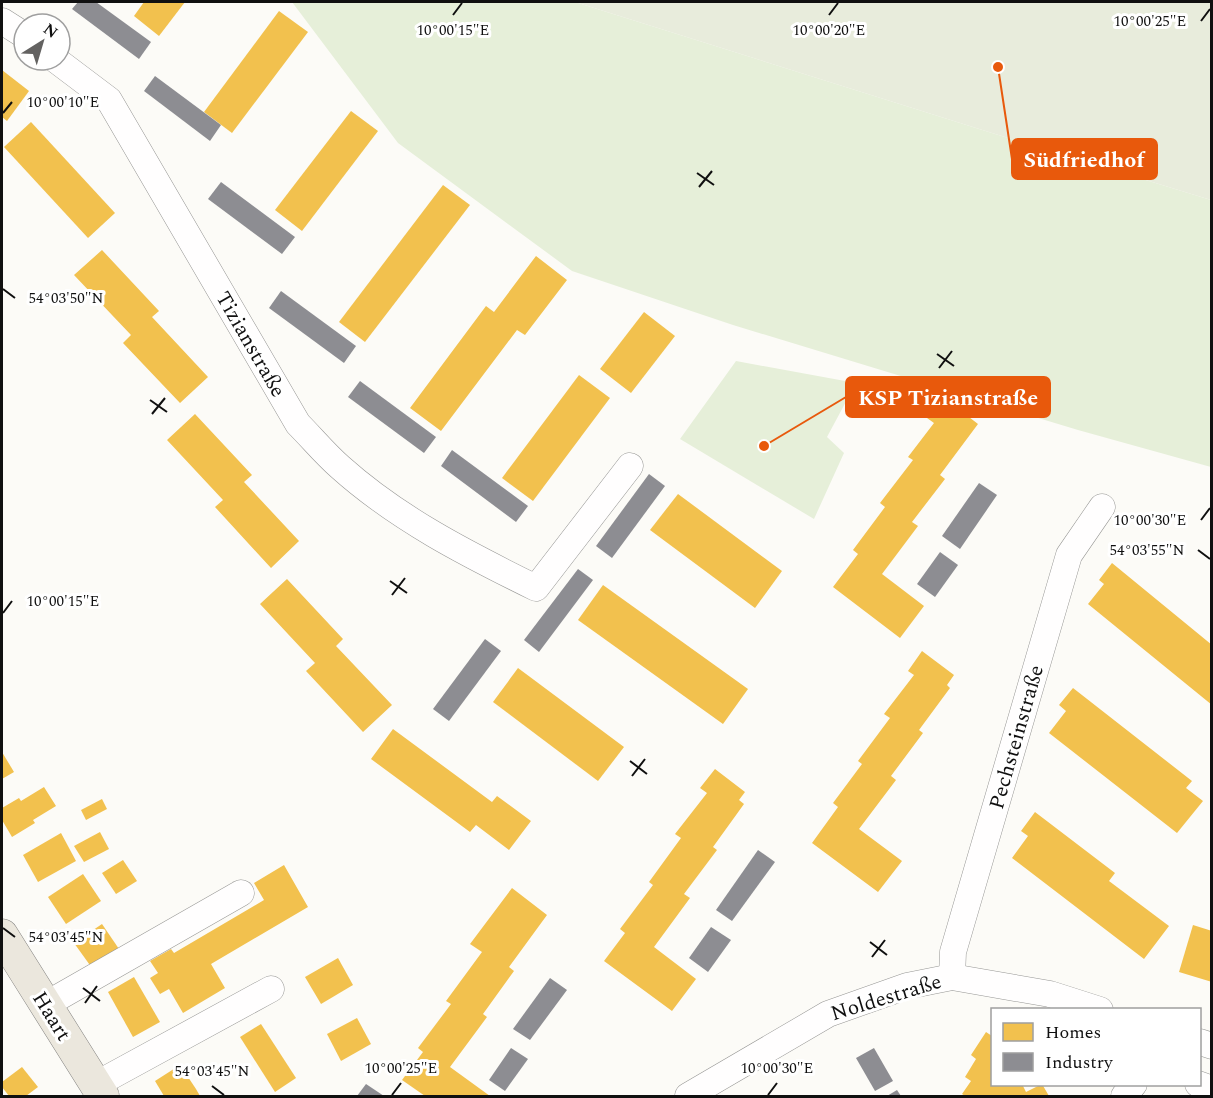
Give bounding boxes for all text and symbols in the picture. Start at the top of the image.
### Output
text: 10°00'25"E [1114,10,1186,33]
north arrow [12,12,72,72]
text: N [38,17,63,44]
text: 10°00'15"E [417,19,489,42]
text: 10°00'20"E [793,19,865,42]
text: 10°00'10"E [27,91,99,114]
callout: Südfriedhof [1012,139,1157,179]
text: Südfriedhof [1024,144,1146,177]
street label: Tizianstraße [207,285,294,404]
text: 54°03'50"N [29,287,104,310]
callout: KSP Tizianstraße [846,377,1050,417]
text: KSP Tizianstraße [858,382,1038,415]
text: 10°00'30"E [1114,509,1186,532]
text: 54°03'55"N [1110,539,1185,562]
text: 10°00'15"E [27,590,99,613]
street label: Pechsteinstraße [981,661,1053,813]
text: 54°03'45"N [29,926,104,949]
street label: Noldestraße [827,966,946,1030]
street label: Haart [23,985,79,1048]
legend [991,1008,1201,1086]
text: Homes [1045,1019,1101,1046]
text: Industry [1045,1049,1114,1076]
text: 10°00'25"E [365,1057,437,1080]
text: 10°00'30"E [741,1057,813,1080]
text: 54°03'45"N [175,1060,250,1083]

